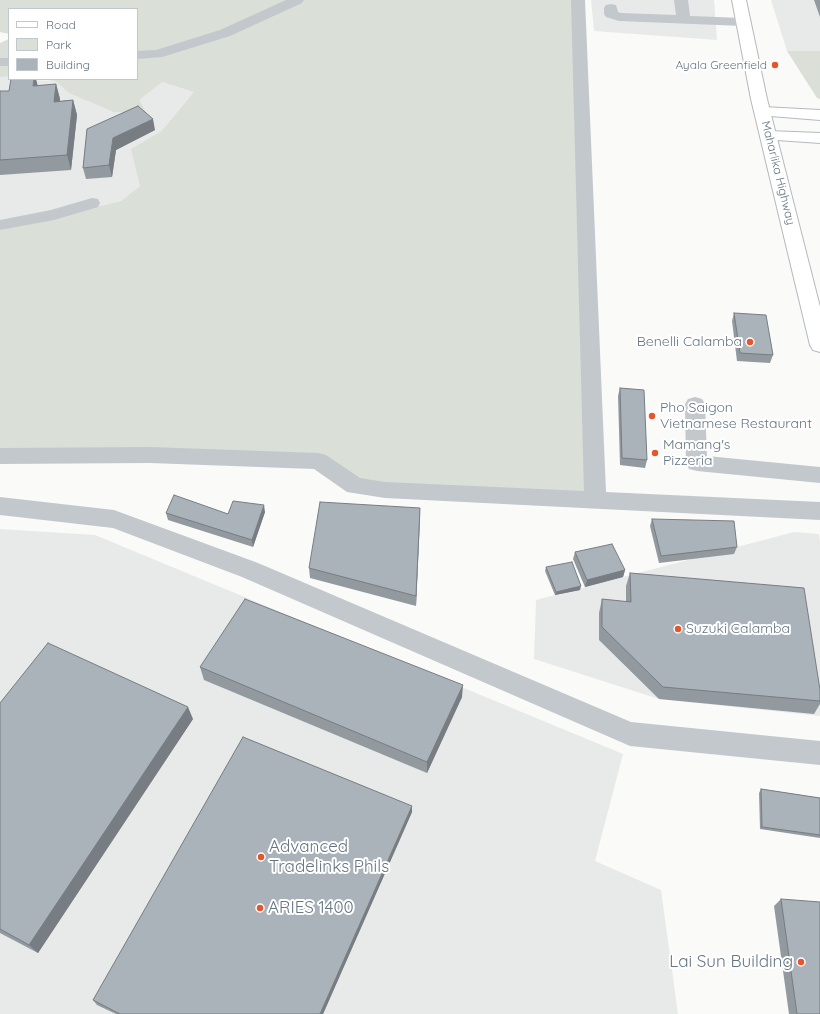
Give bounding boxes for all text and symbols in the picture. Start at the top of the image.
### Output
legend [8,8,138,80]
text: Road [46,17,76,32]
text: Park [46,37,71,52]
text: Building [46,57,90,72]
place label: Ayala Greenfield [675,58,767,72]
marker: Ayala Greenfield [770,60,780,70]
street label: Maharlika Highway [758,119,798,227]
place label: Benelli Calamba [637,334,742,350]
marker: Benelli Calamba [745,337,755,347]
place label: Pho Saigon Vietnamese Restaurant [660,400,812,432]
marker: Pho Saigon Vietnamese Restaurant [647,411,657,421]
place label: Mamang's Pizzeria [663,437,730,470]
marker: Mamang's Pizzeria [650,448,660,458]
place label: Suzuki Calamba [686,621,790,637]
marker: Suzuki Calamba [673,624,683,634]
place label: Advanced Tradelinks Phils [269,837,389,877]
marker: Advanced Tradelinks Phils [256,852,266,862]
place label: ARIES 1400 [268,898,354,918]
marker: ARIES 1400 [255,903,265,913]
place label: Lai Sun Building [669,952,793,972]
marker: Lai Sun Building [796,957,806,967]

